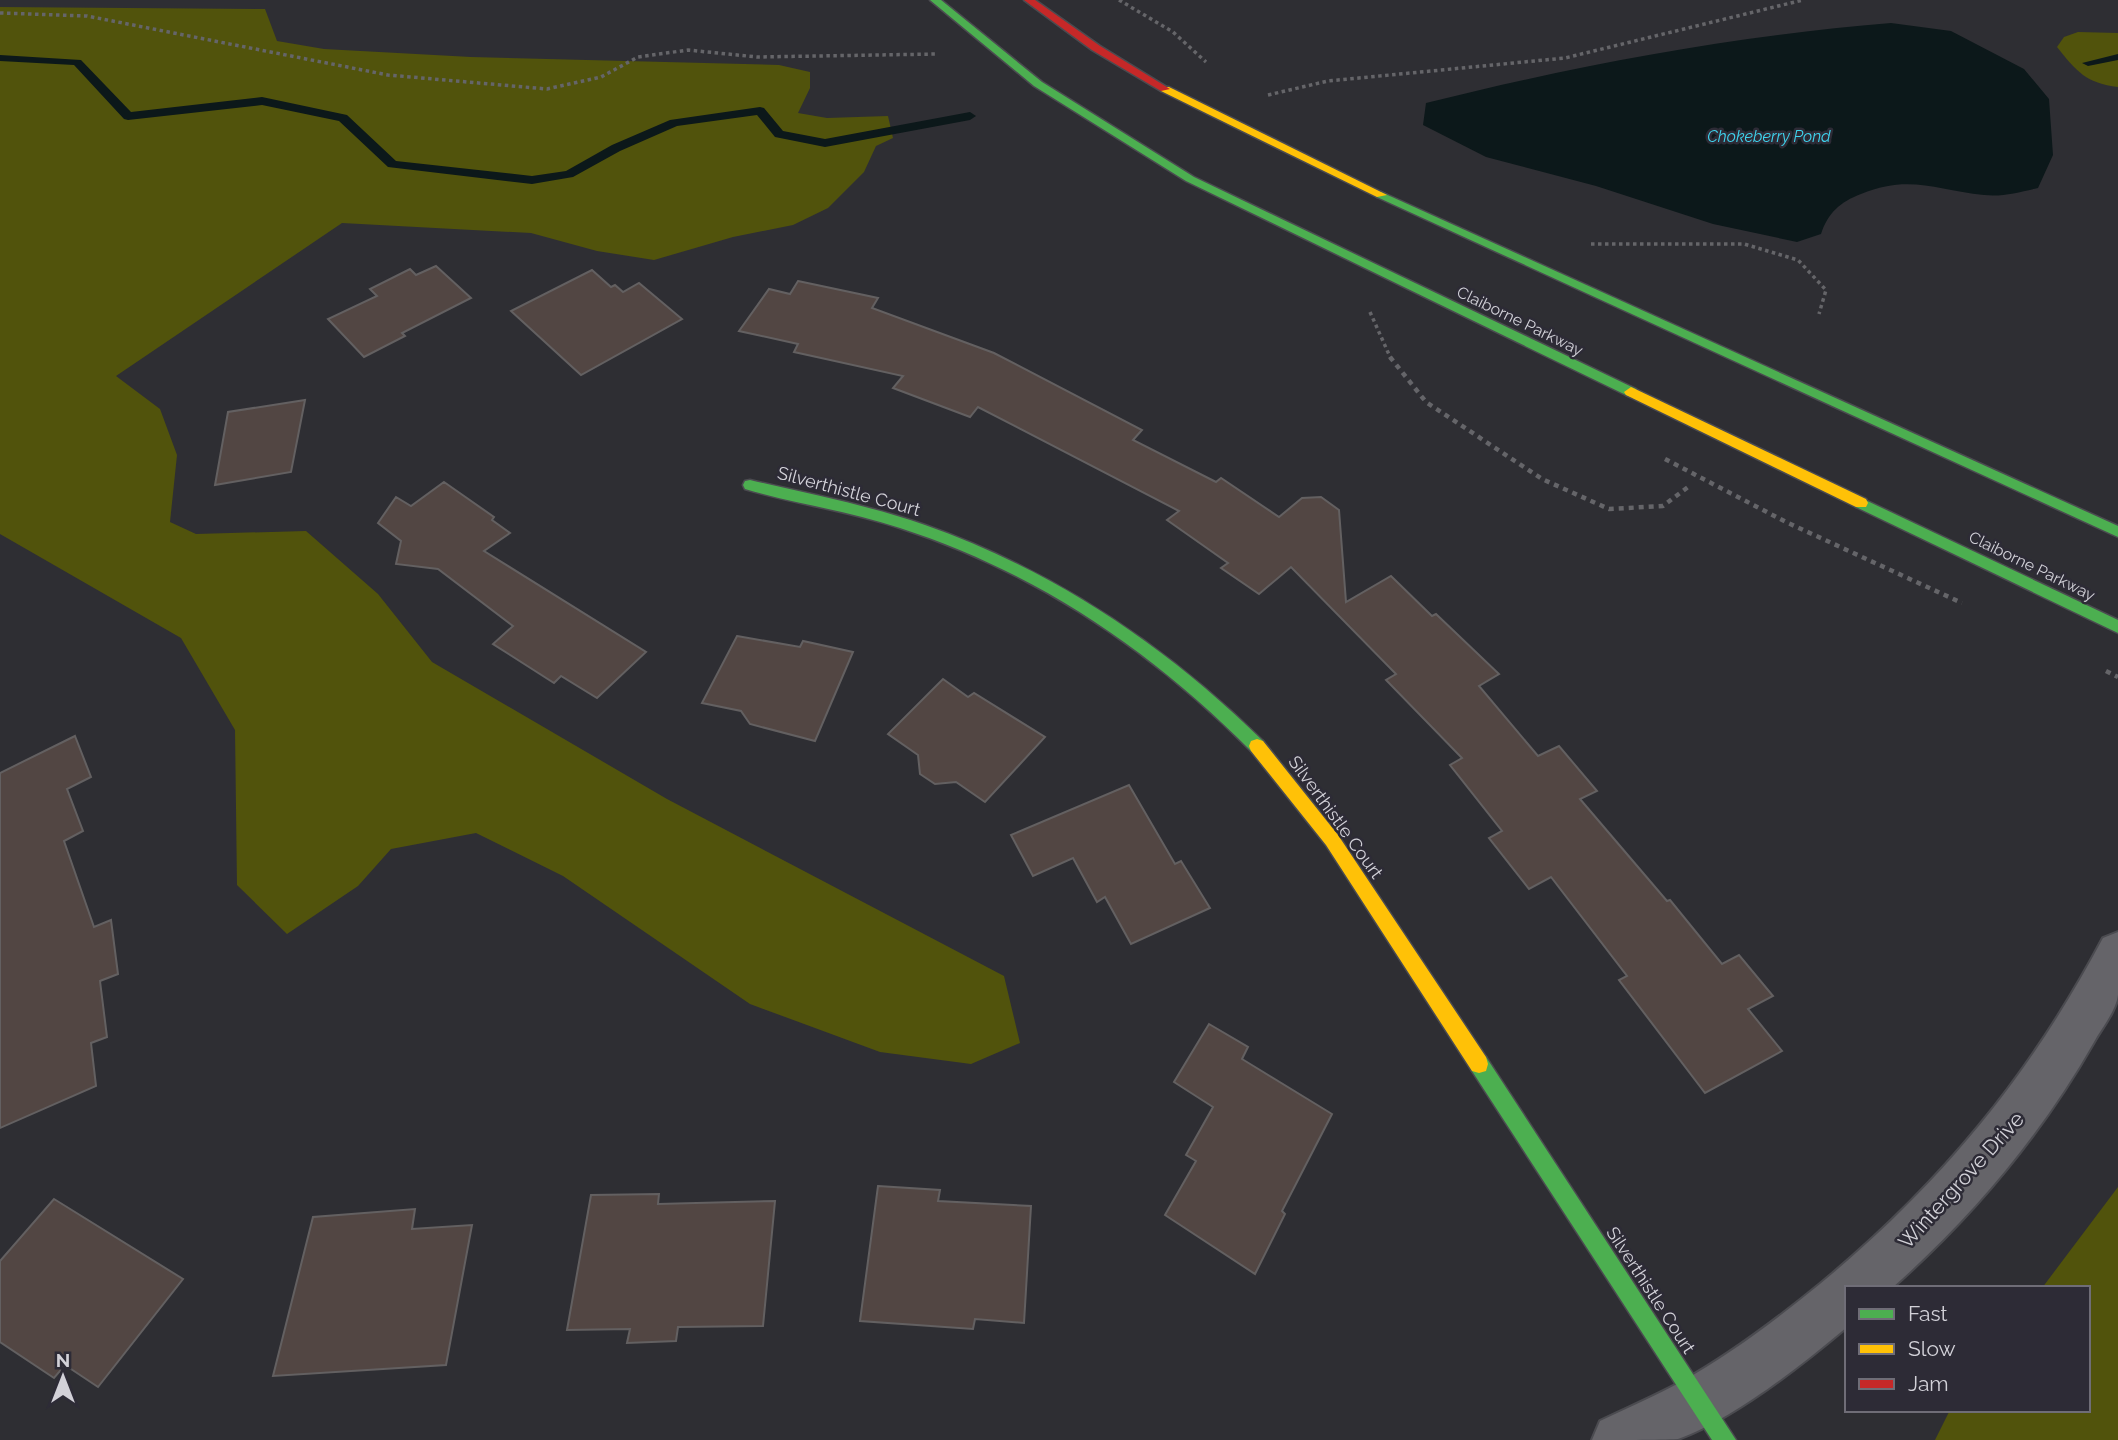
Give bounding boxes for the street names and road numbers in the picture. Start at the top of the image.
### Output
street label: Claiborne Parkway [1454,282,1586,360]
street label: Silverthistle Court [775,462,923,520]
street label: Claiborne Parkway [1966,527,2098,605]
street label: Silverthistle Court [1284,751,1388,883]
street label: Wintergrove Drive [1893,1106,2029,1254]
street label: Silverthistle Court [1602,1223,1700,1357]

